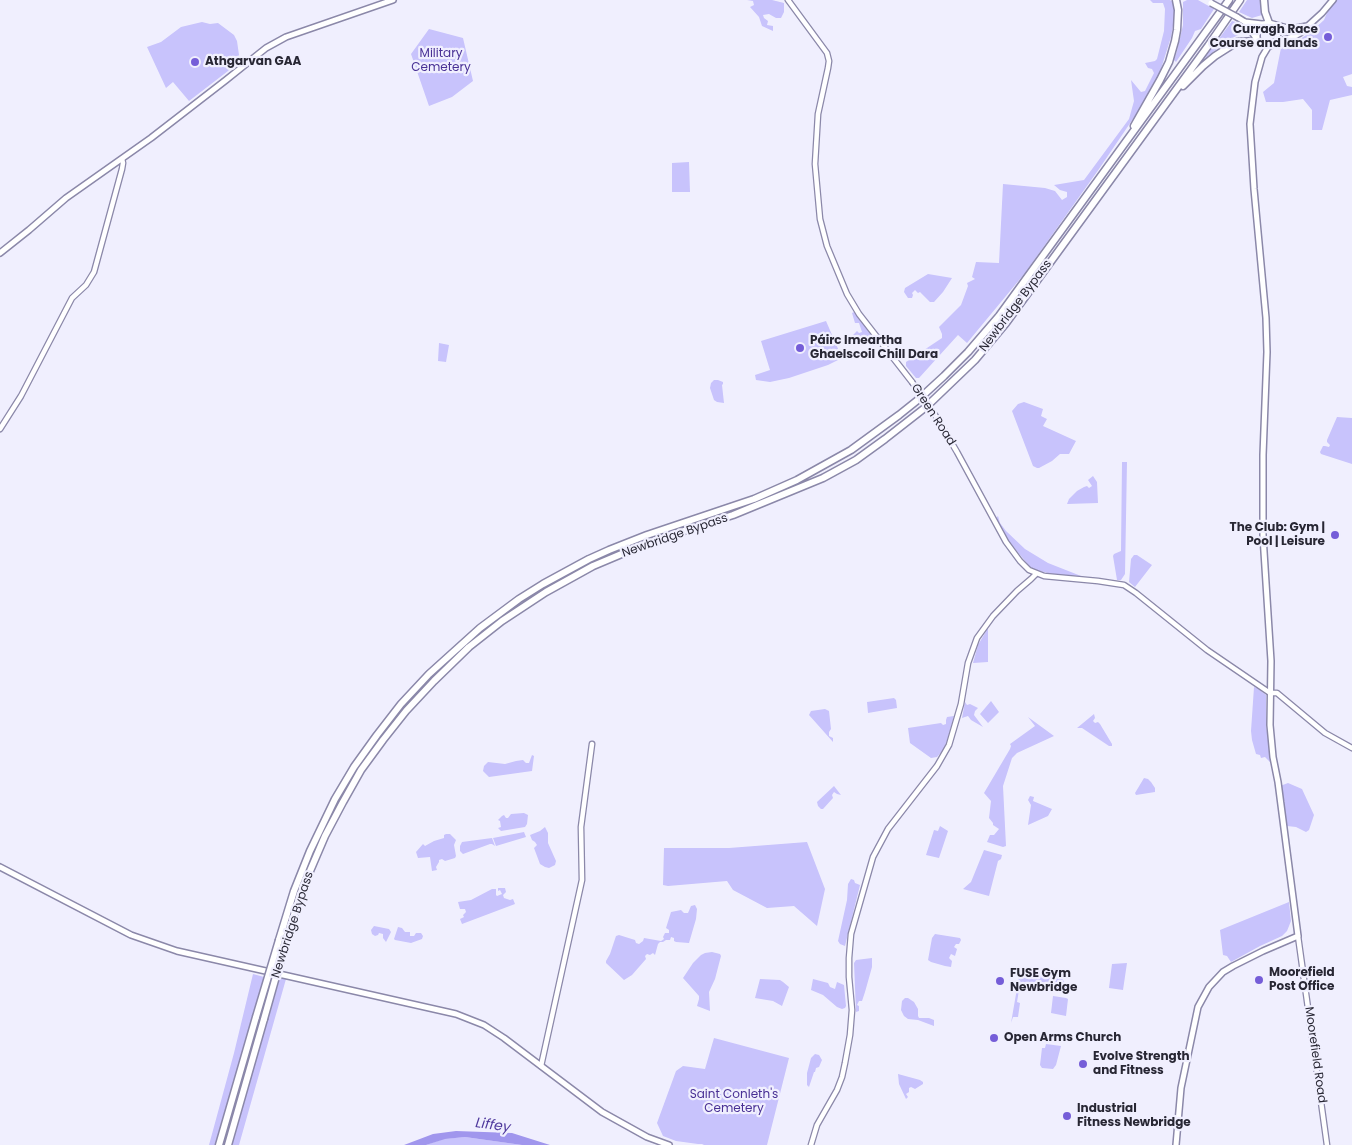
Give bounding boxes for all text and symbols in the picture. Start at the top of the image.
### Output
place label: Curragh Race Course and lands [1210,23,1318,51]
marker: Curragh Race Course and lands [1322,31,1334,43]
park label: Military Cemetery [411,47,471,75]
place label: Athgarvan GAA [205,55,301,69]
marker: Athgarvan GAA [189,56,201,68]
street label: Newbridge Bypass [977,257,1055,355]
place label: Páirc Imeartha Ghaelscoil Chill Dara [810,334,938,362]
marker: Páirc Imeartha Ghaelscoil Chill Dara [794,342,806,354]
street label: Green Road [908,381,958,449]
street label: Newbridge Bypass [620,511,730,561]
place label: The Club: Gym | Pool | Leisure [1230,521,1325,549]
marker: The Club: Gym | Pool | Leisure [1329,529,1341,541]
street label: Newbridge Bypass [269,870,317,980]
place label: Moorefield Post Office [1269,966,1335,994]
place label: FUSE Gym Newbridge [1010,967,1077,995]
marker: Moorefield Post Office [1253,974,1265,986]
marker: FUSE Gym Newbridge [994,975,1006,987]
street label: Moorefield Road [1301,1006,1329,1104]
place label: Open Arms Church [1004,1031,1121,1045]
marker: Open Arms Church [988,1032,1000,1044]
place label: Evolve Strength and Fitness [1093,1050,1190,1078]
marker: Evolve Strength and Fitness [1077,1058,1089,1070]
park label: Saint Conleth's Cemetery [690,1088,778,1116]
place label: Industrial Fitness Newbridge [1077,1102,1191,1130]
marker: Industrial Fitness Newbridge [1061,1110,1073,1122]
water label: Liffey [474,1115,512,1137]

